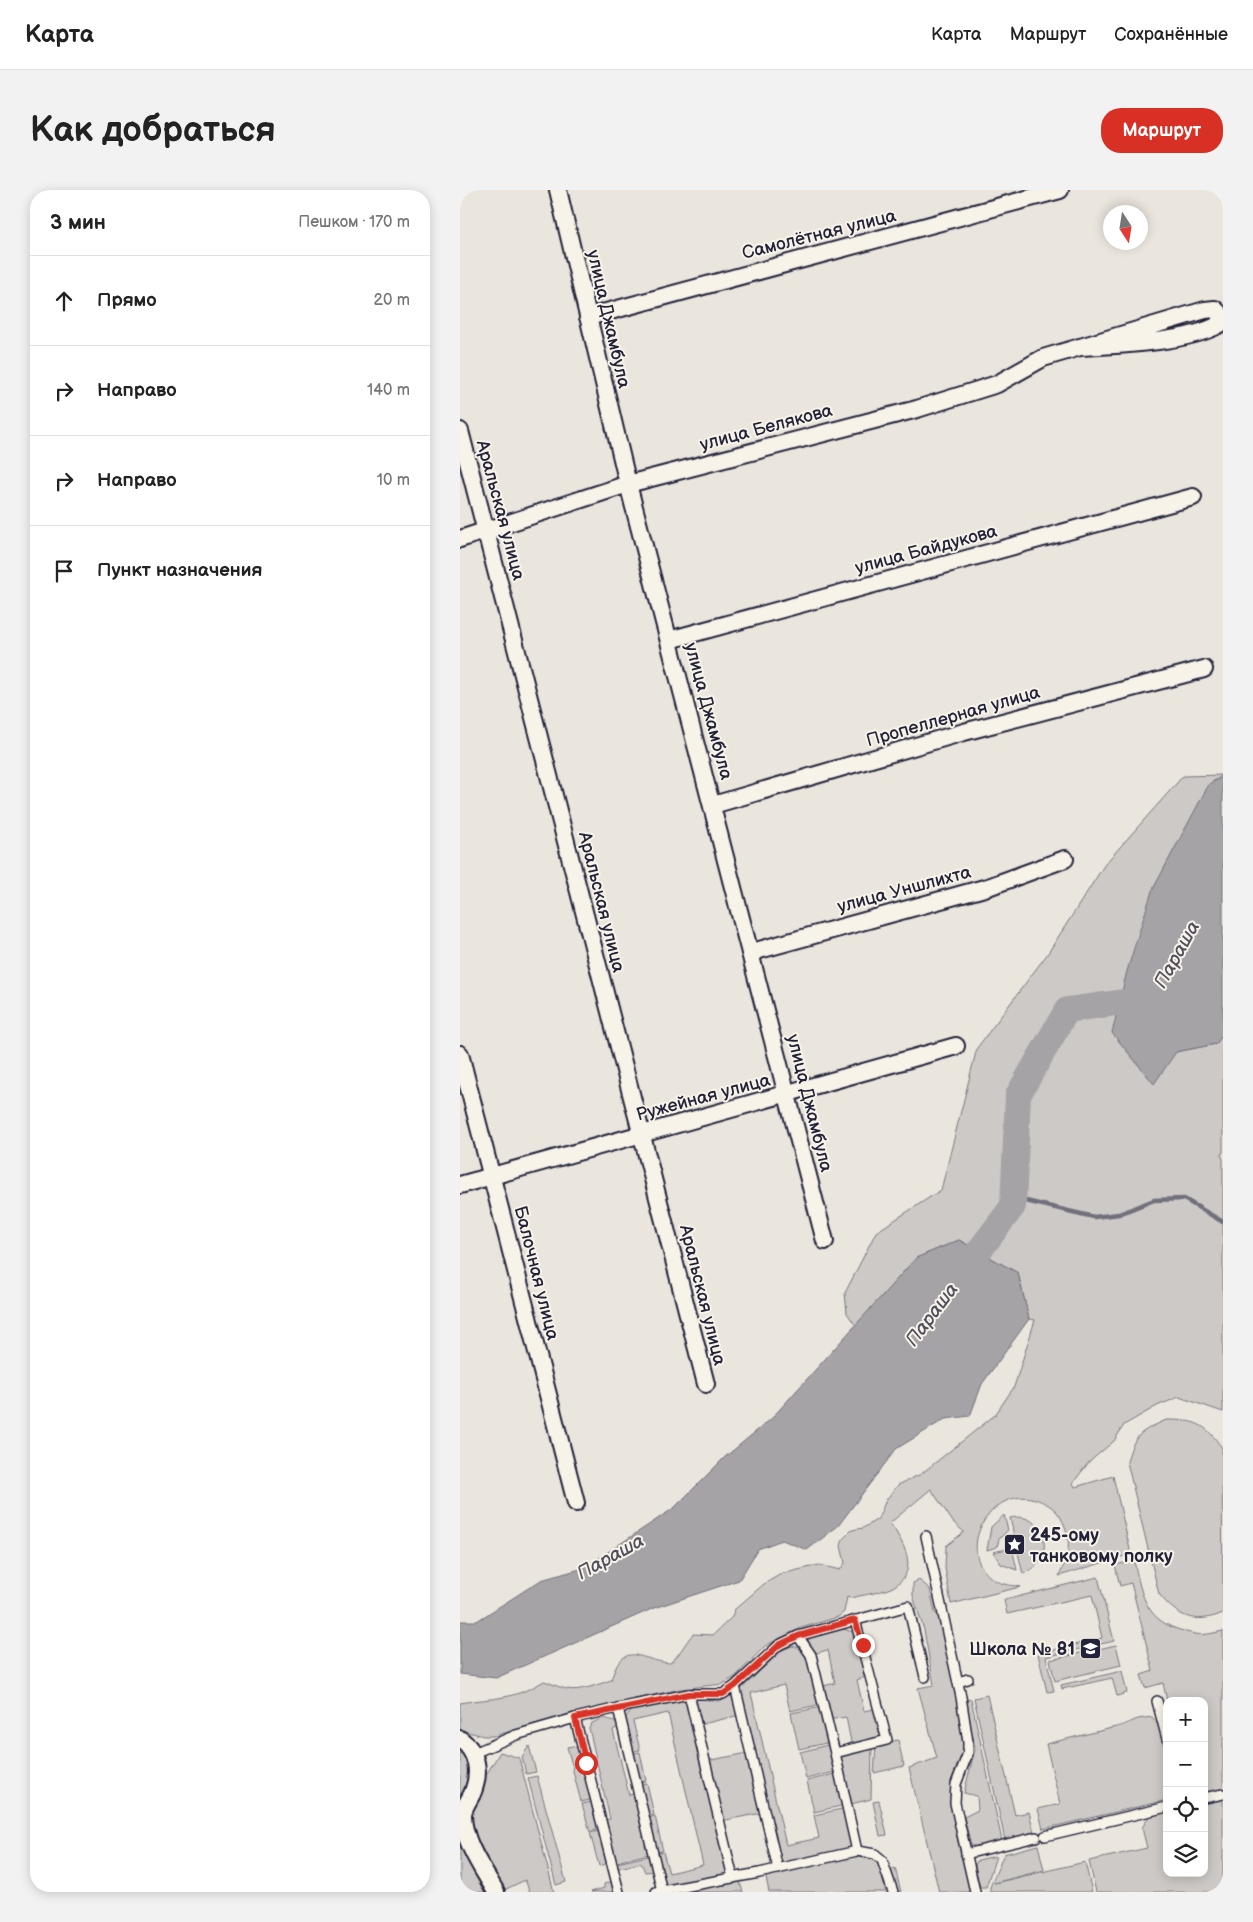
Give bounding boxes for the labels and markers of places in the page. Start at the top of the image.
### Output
place label: 245-ому танковому полку [1030,1525,1173,1567]
place icon: 245-ому танковому полку [1002,1533,1026,1557]
school or university icon: Школа № 81 [1079,1637,1103,1661]
place label: Школа № 81 [969,1639,1075,1660]

